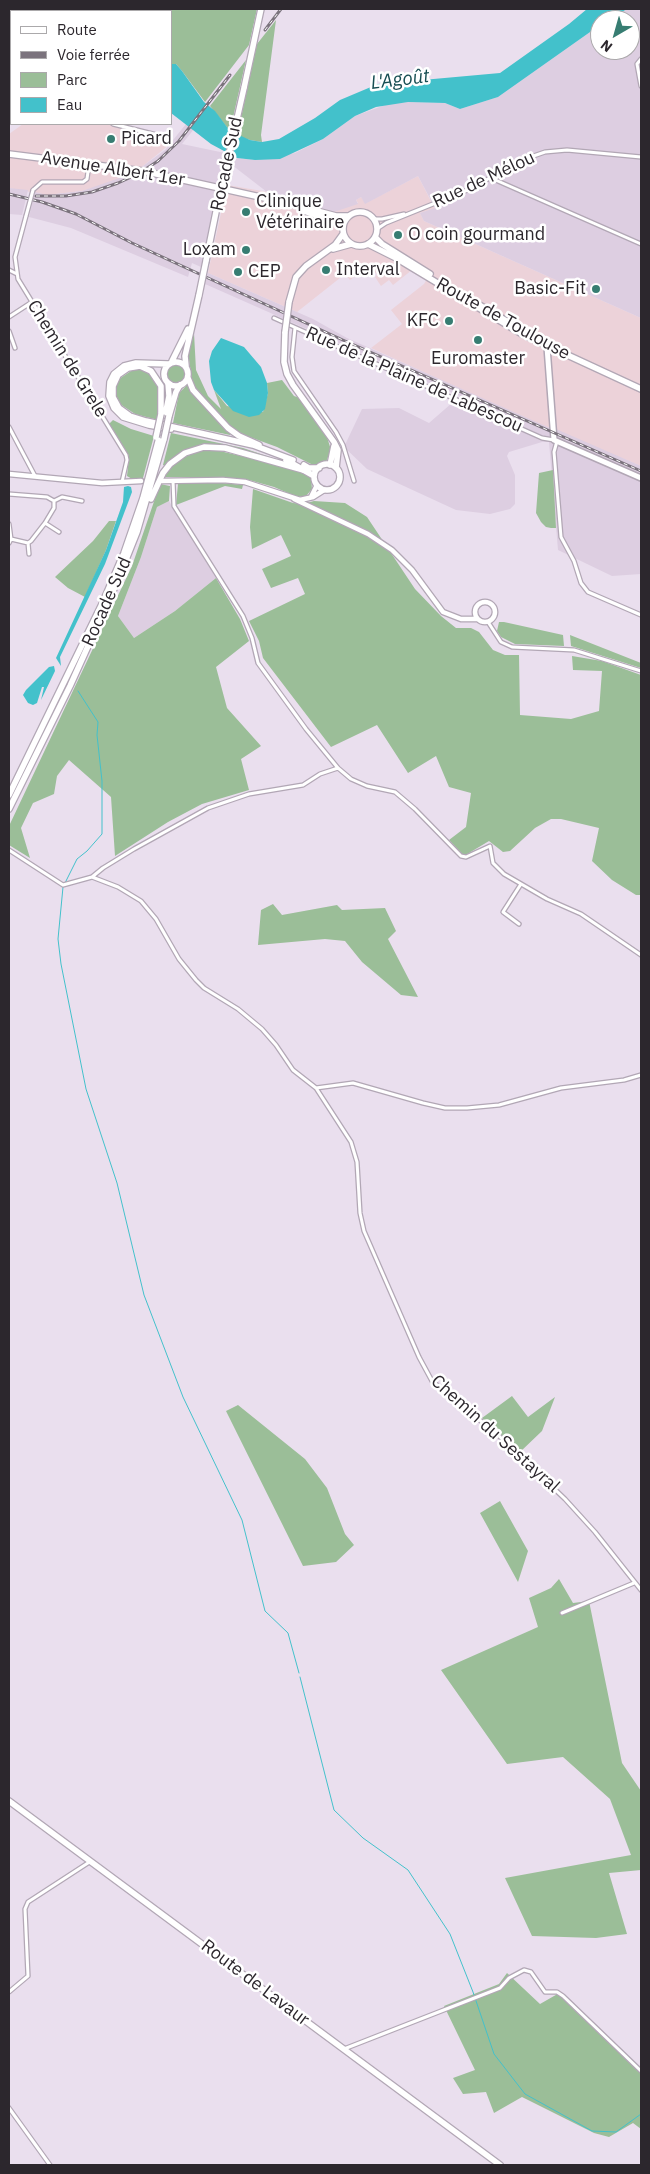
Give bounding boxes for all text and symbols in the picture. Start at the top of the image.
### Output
legend [10,10,172,125]
north arrow [590,10,640,60]
text: Route [57,20,97,39]
text: N [597,36,616,56]
text: Voie ferrée [57,45,130,64]
water label: L'Agoût [369,65,431,95]
text: Parc [57,70,87,89]
text: Eau [57,95,82,114]
street label: Rocade Sud [206,115,248,213]
place label: Picard [121,128,172,150]
marker: Picard [105,133,117,145]
street label: Avenue Albert 1er [39,147,187,191]
street label: Rue de Mélou [430,147,538,213]
place label: Clinique Vétérinaire [256,191,344,233]
marker: Clinique Vétérinaire [240,206,252,218]
place label: O coin gourmand [408,224,545,246]
marker: O coin gourmand [392,229,404,241]
place label: Loxam [183,239,236,261]
marker: Loxam [240,244,252,256]
place label: Interval [336,259,400,281]
place label: CEP [248,261,281,283]
marker: Interval [320,264,332,276]
marker: CEP [232,266,244,278]
street label: Route de Toulouse [432,273,574,365]
place label: Basic-Fit [514,278,586,300]
marker: Basic-Fit [590,283,602,295]
street label: Chemin de Grele [22,296,112,422]
place label: KFC [407,310,439,332]
marker: KFC [443,315,455,327]
street label: Rue de la Plaine de Labescou [302,322,526,438]
marker: Euromaster [472,334,484,346]
place label: Euromaster [431,348,525,370]
street label: Rocade Sud [78,554,136,650]
street label: Chemin du Sestayral [426,1371,564,1497]
street label: Route de Lavaur [197,1935,313,2031]

